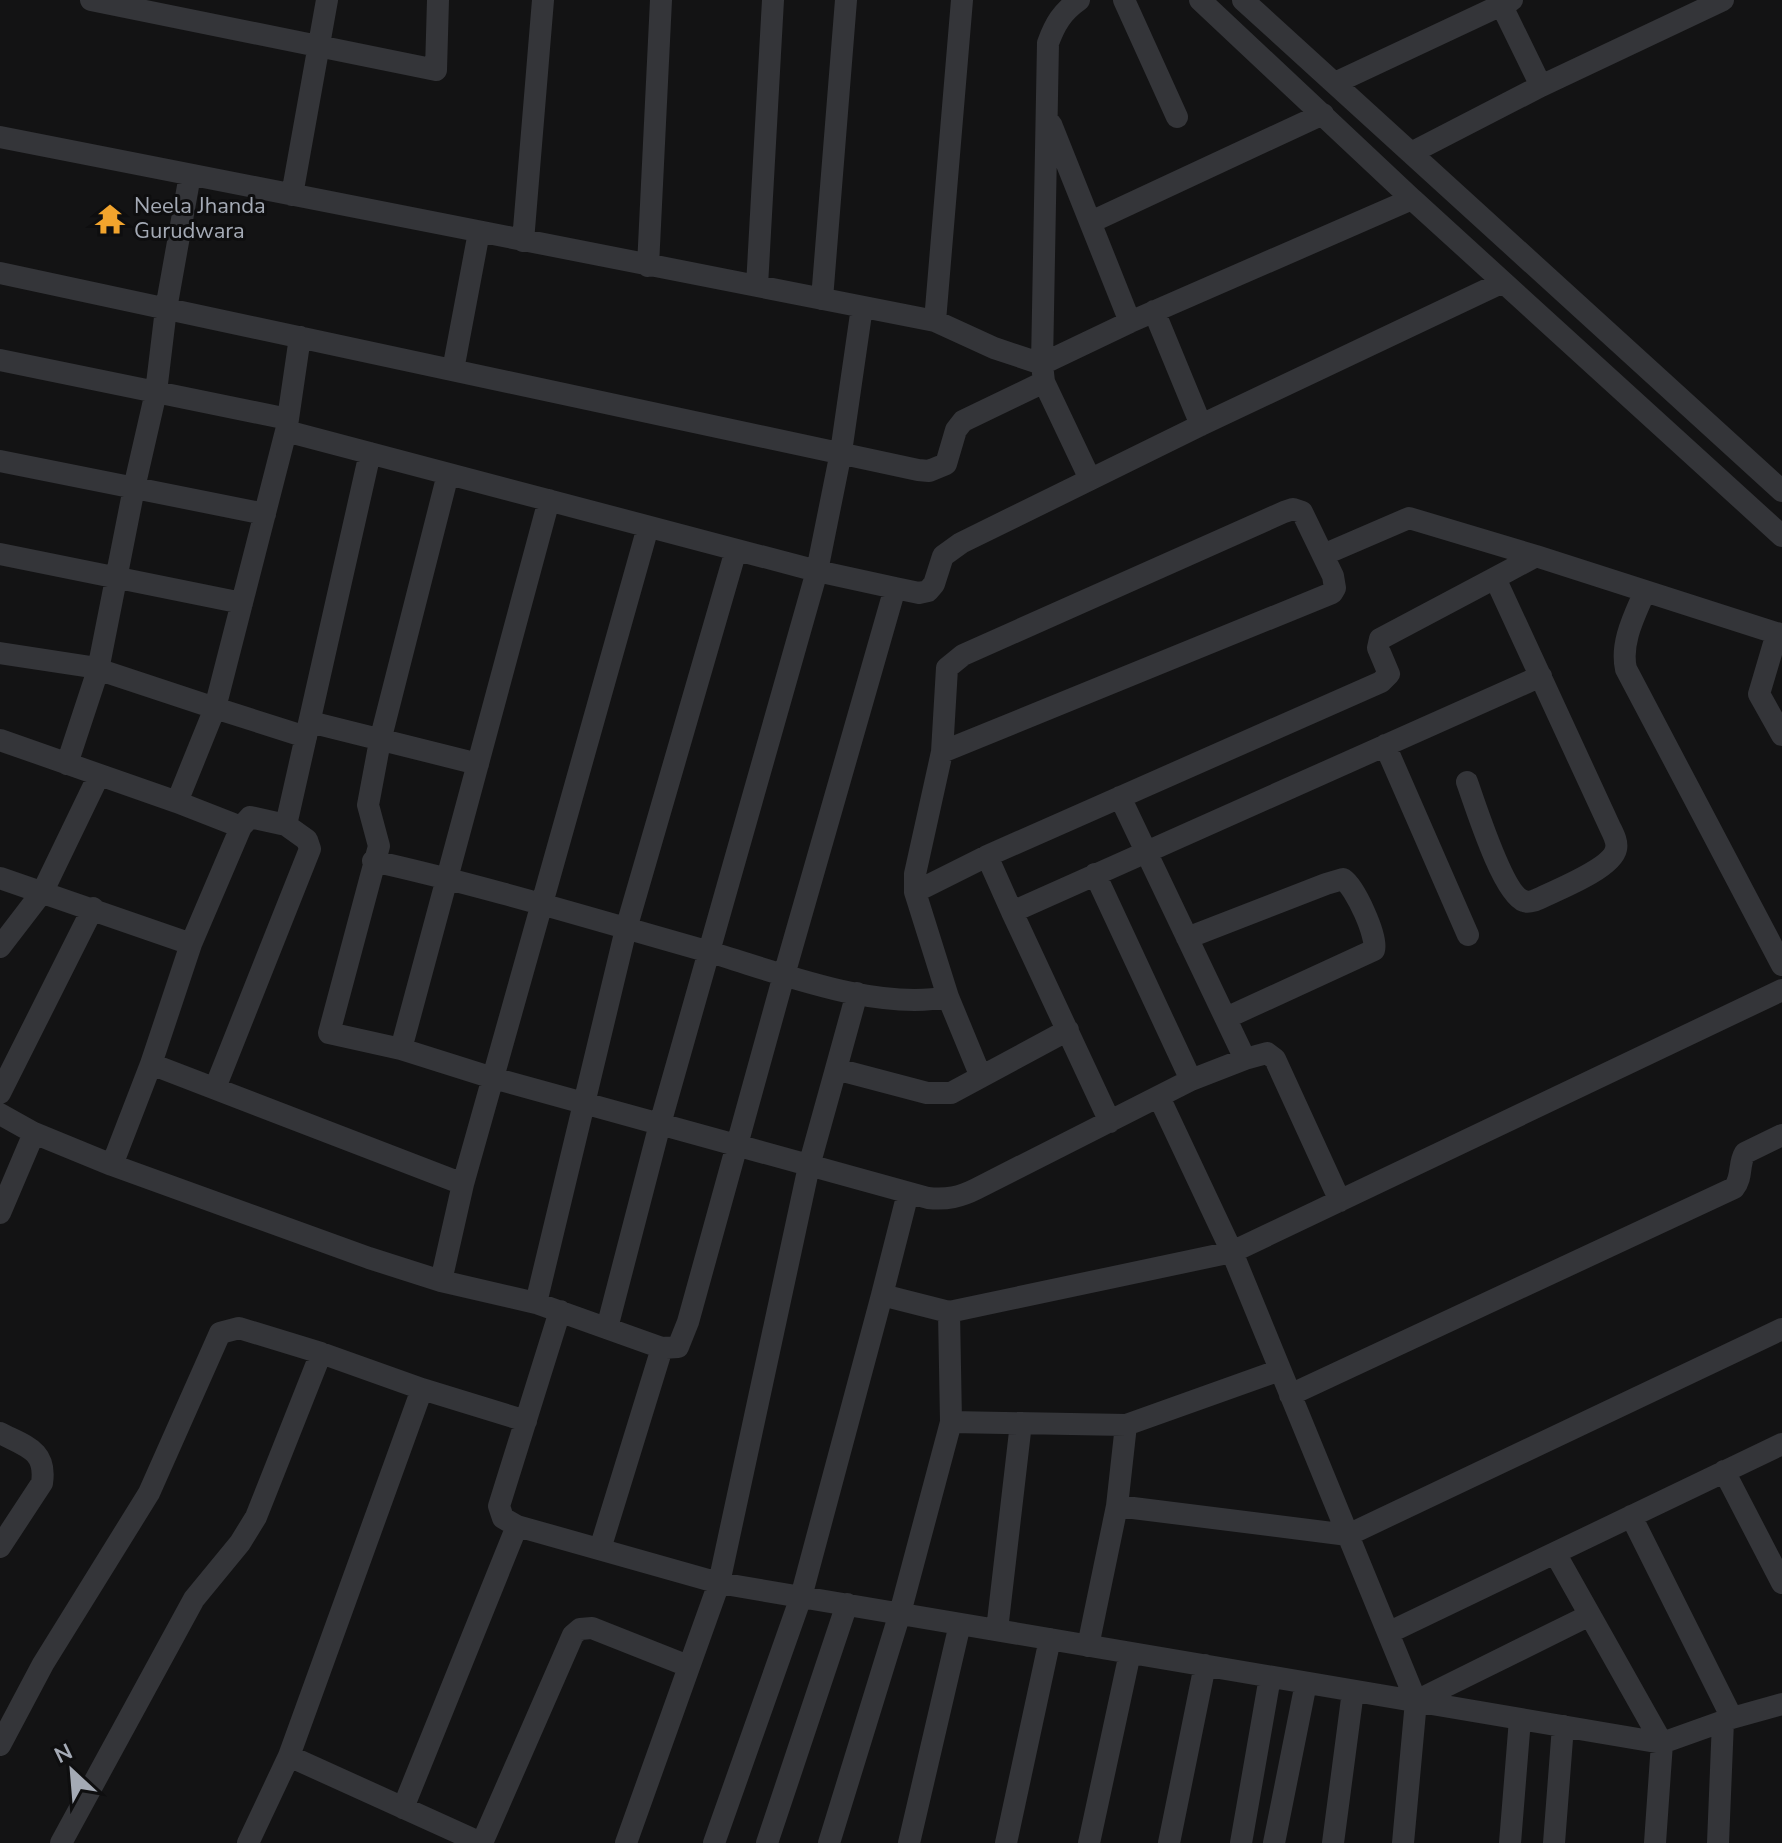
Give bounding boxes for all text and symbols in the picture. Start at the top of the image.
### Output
place label: Neela Jhanda Gurudwara [134,191,266,246]
temple icon: Neela Jhanda Gurudwara [93,202,127,236]
north arrow [32,1731,112,1811]
text: N [50,1737,78,1771]

